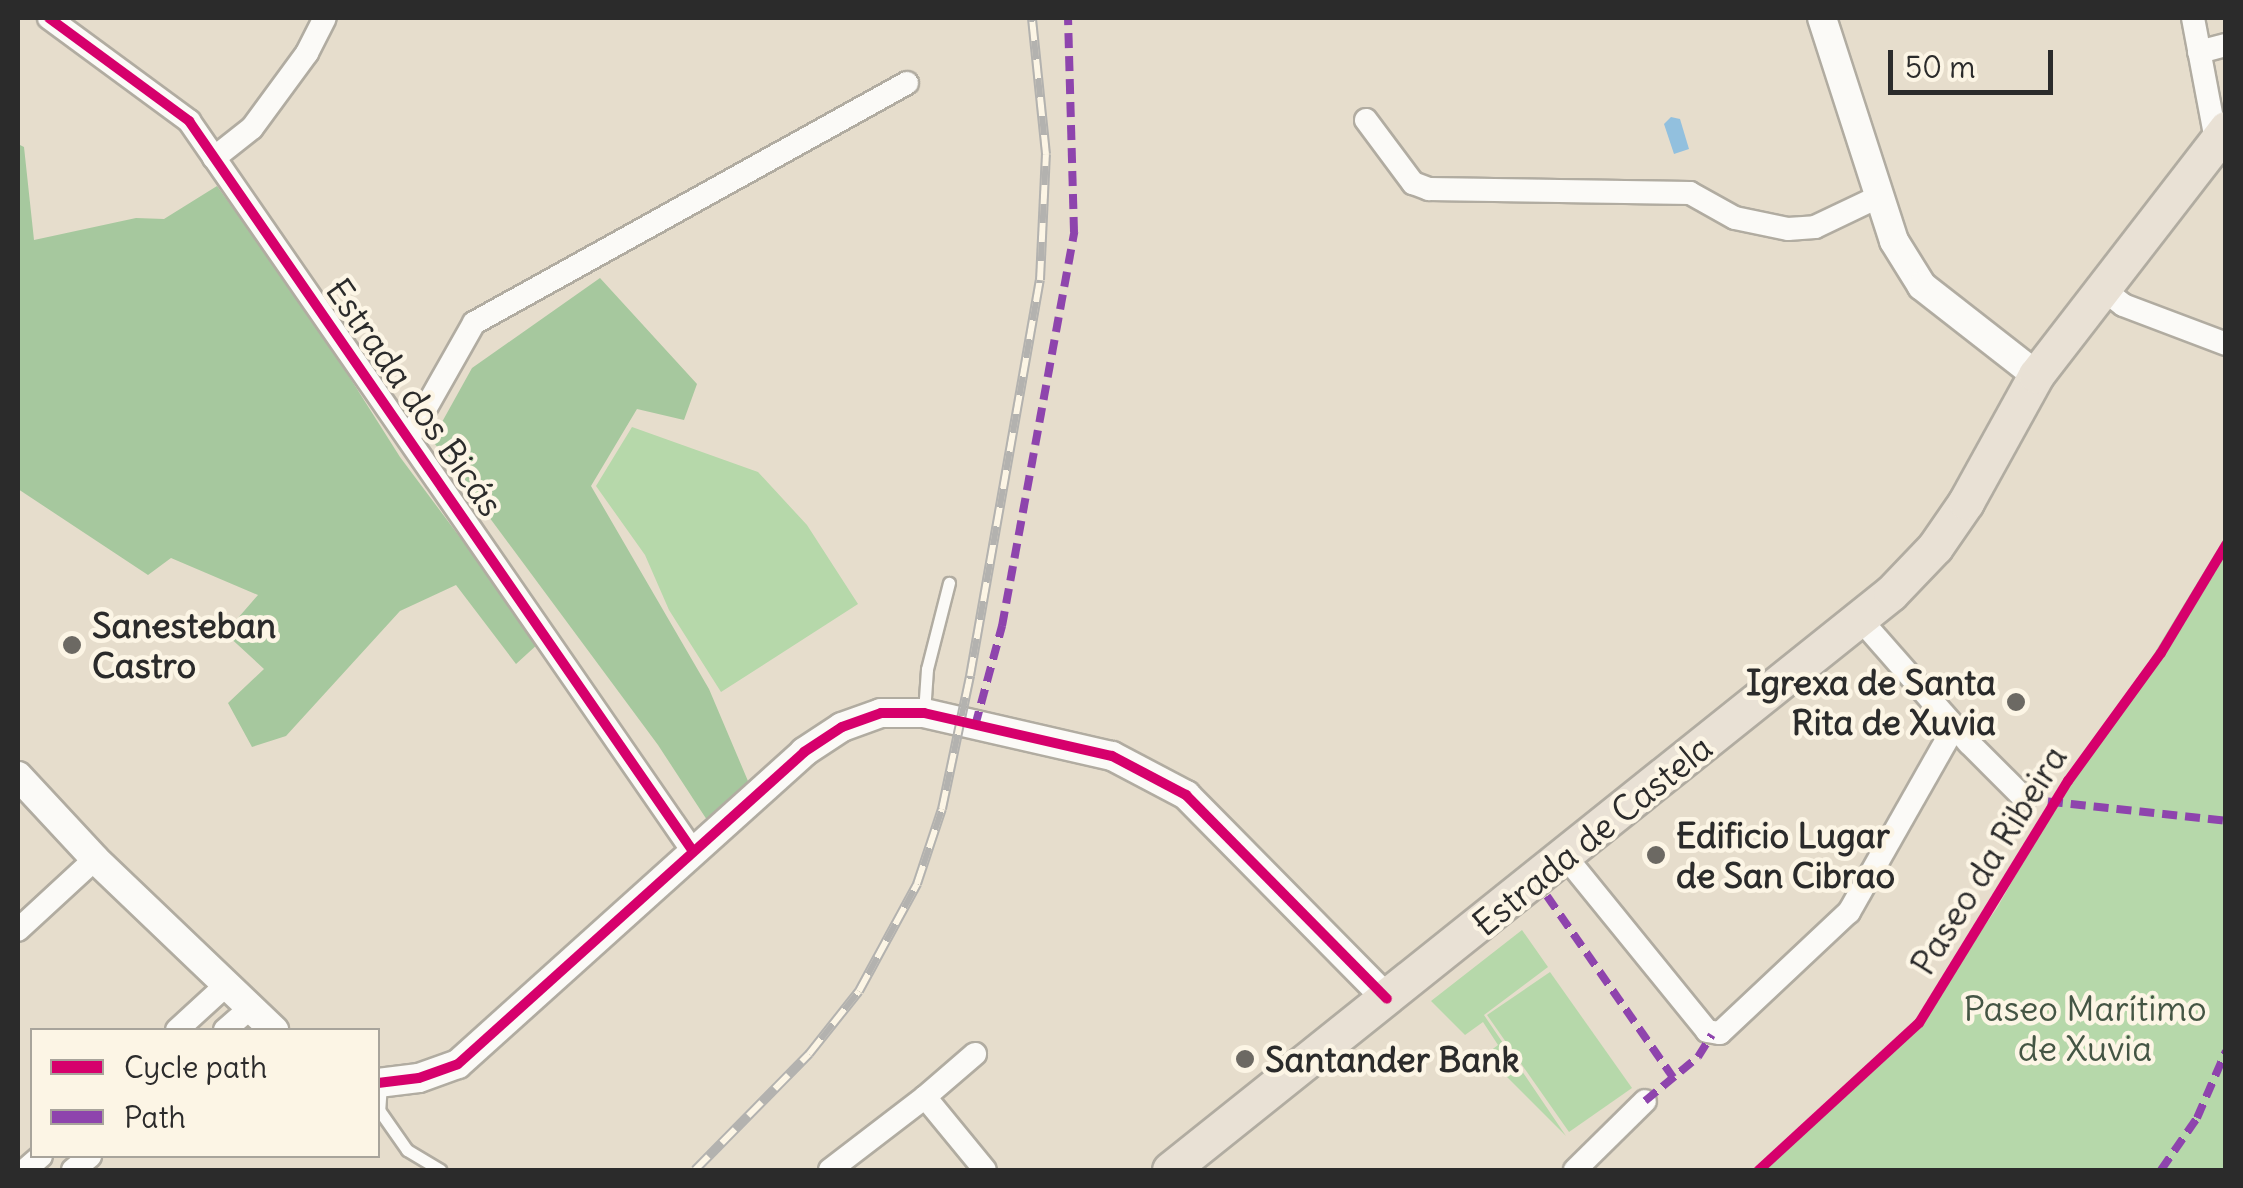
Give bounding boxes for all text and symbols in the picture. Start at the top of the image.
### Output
scale bar [1893,30,2058,92]
text: 50 m [1905,48,1975,86]
street label: Estrada dos Bicás [318,270,512,524]
place label: Sanesteban Castro [92,604,276,686]
marker: Sanesteban Castro [61,634,83,656]
place label: Igrexa de Santa Rita de Xuvia [1746,661,1996,743]
marker: Igrexa de Santa Rita de Xuvia [2005,691,2027,713]
street label: Estrada de Castela [1464,726,1720,944]
street label: Paseo da Ribeira [1901,738,2075,982]
place label: Edificio Lugar de San Cibrao [1676,814,1895,896]
marker: Edificio Lugar de San Cibrao [1645,844,1667,866]
park label: Paseo Marítimo de Xuvia [1963,987,2207,1069]
legend [30,1028,380,1158]
place label: Santander Bank [1265,1038,1519,1080]
text: Cycle path [124,1048,267,1086]
marker: Santander Bank [1234,1048,1256,1070]
text: Path [124,1098,186,1136]

